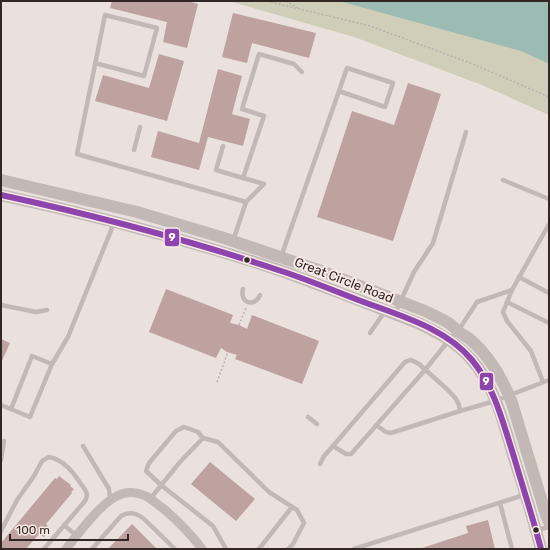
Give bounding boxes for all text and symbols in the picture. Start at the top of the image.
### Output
line badge: 9 [164,228,180,247]
text: 9 [168,231,176,244]
street label: Great Circle Road [293,254,395,306]
unlabelled marker [242,255,252,265]
line badge: 9 [479,372,494,391]
text: 9 [482,375,490,388]
scale bar [10,516,128,542]
text: 100 m [16,523,50,537]
unlabelled marker [531,525,541,535]

